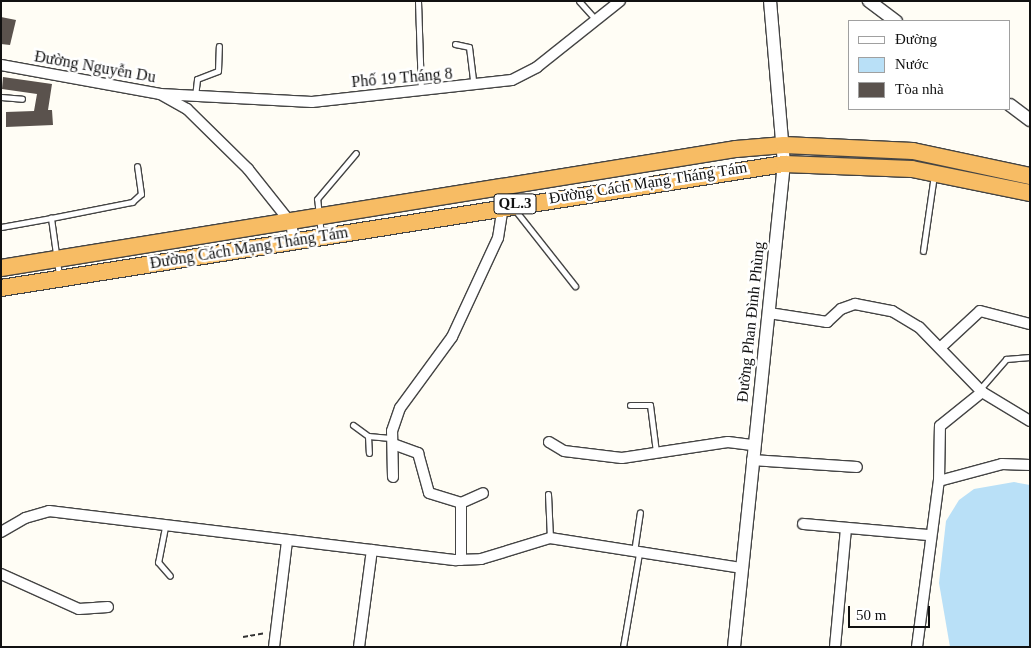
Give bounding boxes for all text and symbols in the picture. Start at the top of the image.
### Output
legend [848,20,1011,110]
text: Đường [895,31,937,47]
street label: Đường Nguyễn Du [33,47,157,87]
text: Nước [895,56,929,72]
street label: Phố 19 Tháng 8 [350,64,454,92]
text: Tòa nhà [895,81,944,97]
street label: Đường Cách Mạng Tháng Tám [547,158,749,208]
road number: QL.3 [492,192,538,216]
street label: Đường Cách Mạng Tháng Tám [148,223,350,273]
street label: Đường Phan Đình Phùng [733,241,769,403]
scale bar [851,596,934,628]
text: 50 m [856,607,886,623]

